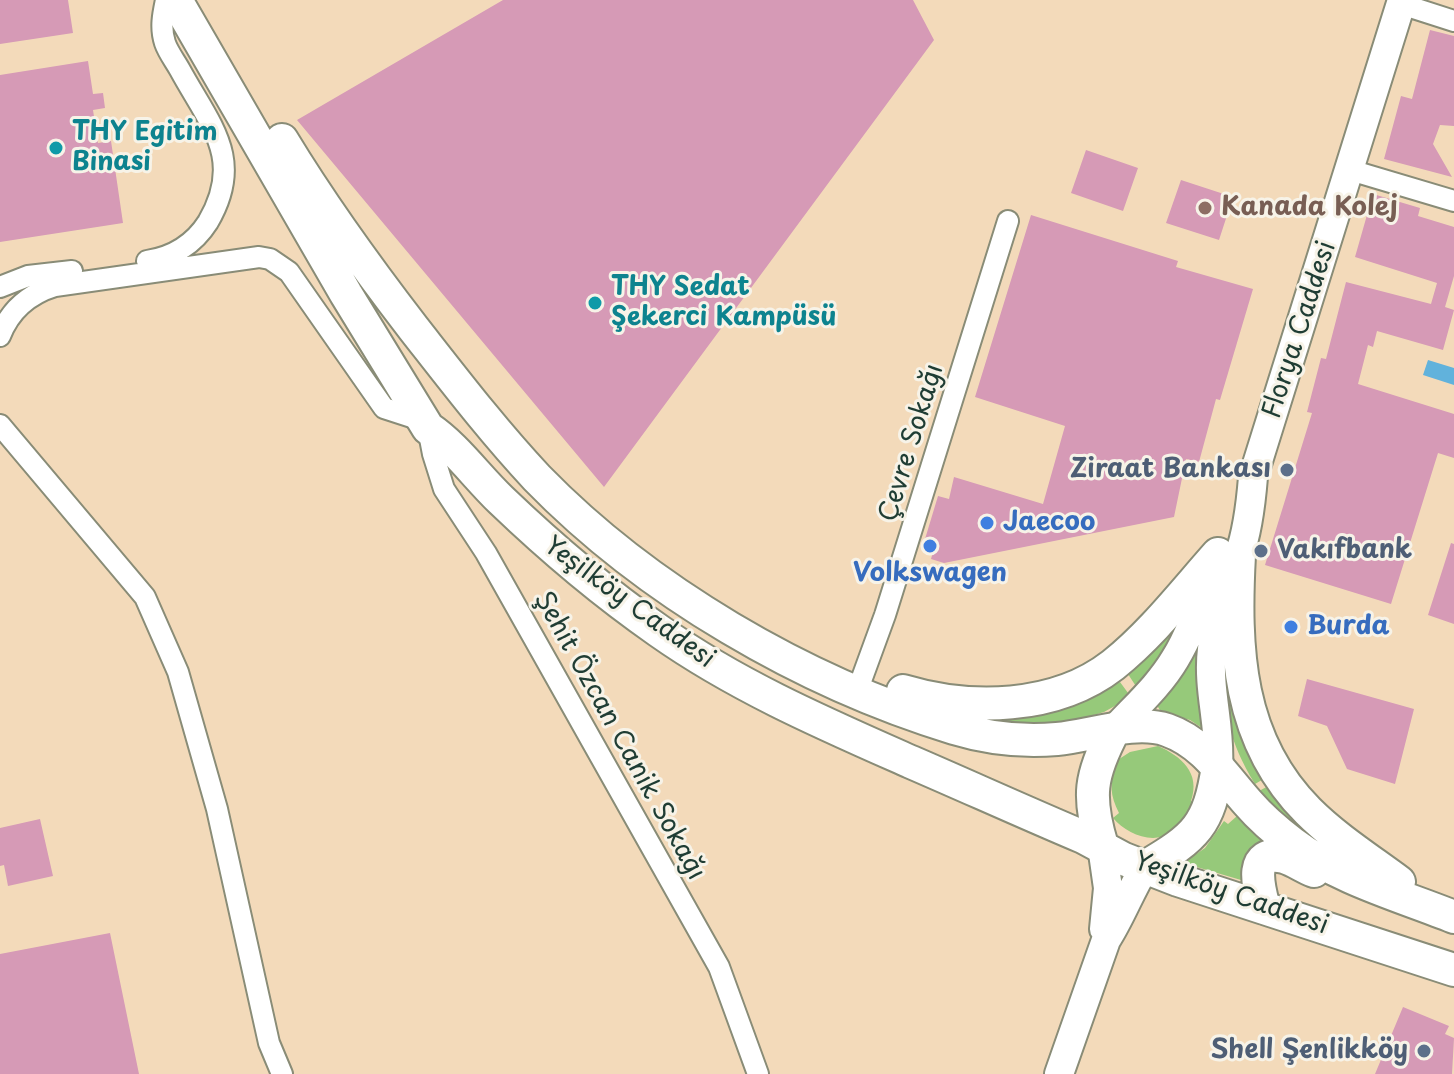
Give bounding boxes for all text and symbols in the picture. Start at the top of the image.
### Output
place label: THY Egitim Binasi [72,117,218,178]
marker: THY Egitim Binasi [47,139,65,157]
place label: Kanada Kolej [1221,192,1398,224]
marker: Kanada Kolej [1196,199,1214,217]
street label: Florya Caddesi [1257,238,1343,422]
place label: THY Sedat Şekerci Kampüsü [611,272,836,334]
marker: THY Sedat Şekerci Kampüsü [586,294,604,312]
street label: Çevre Sokağı [873,360,951,526]
place label: Ziraat Bankası [1070,454,1271,486]
marker: Ziraat Bankası [1278,461,1296,479]
place label: Jaecoo [1003,507,1095,539]
marker: Jaecoo [978,514,996,532]
street label: Yeşilköy Caddesi [538,531,720,675]
place label: Vakıfbank [1277,535,1412,567]
marker: Volkswagen [921,537,939,555]
marker: Vakıfbank [1252,542,1270,560]
place label: Volkswagen [853,558,1007,590]
street label: Şehit Özcan Canik Sokağı [527,586,711,886]
place label: Burda [1307,611,1390,643]
marker: Burda [1282,618,1300,636]
street label: Yeşilköy Caddesi [1130,846,1332,942]
place label: Shell Şenlikköy [1211,1035,1408,1067]
marker: Shell Şenlikköy [1415,1042,1433,1060]

